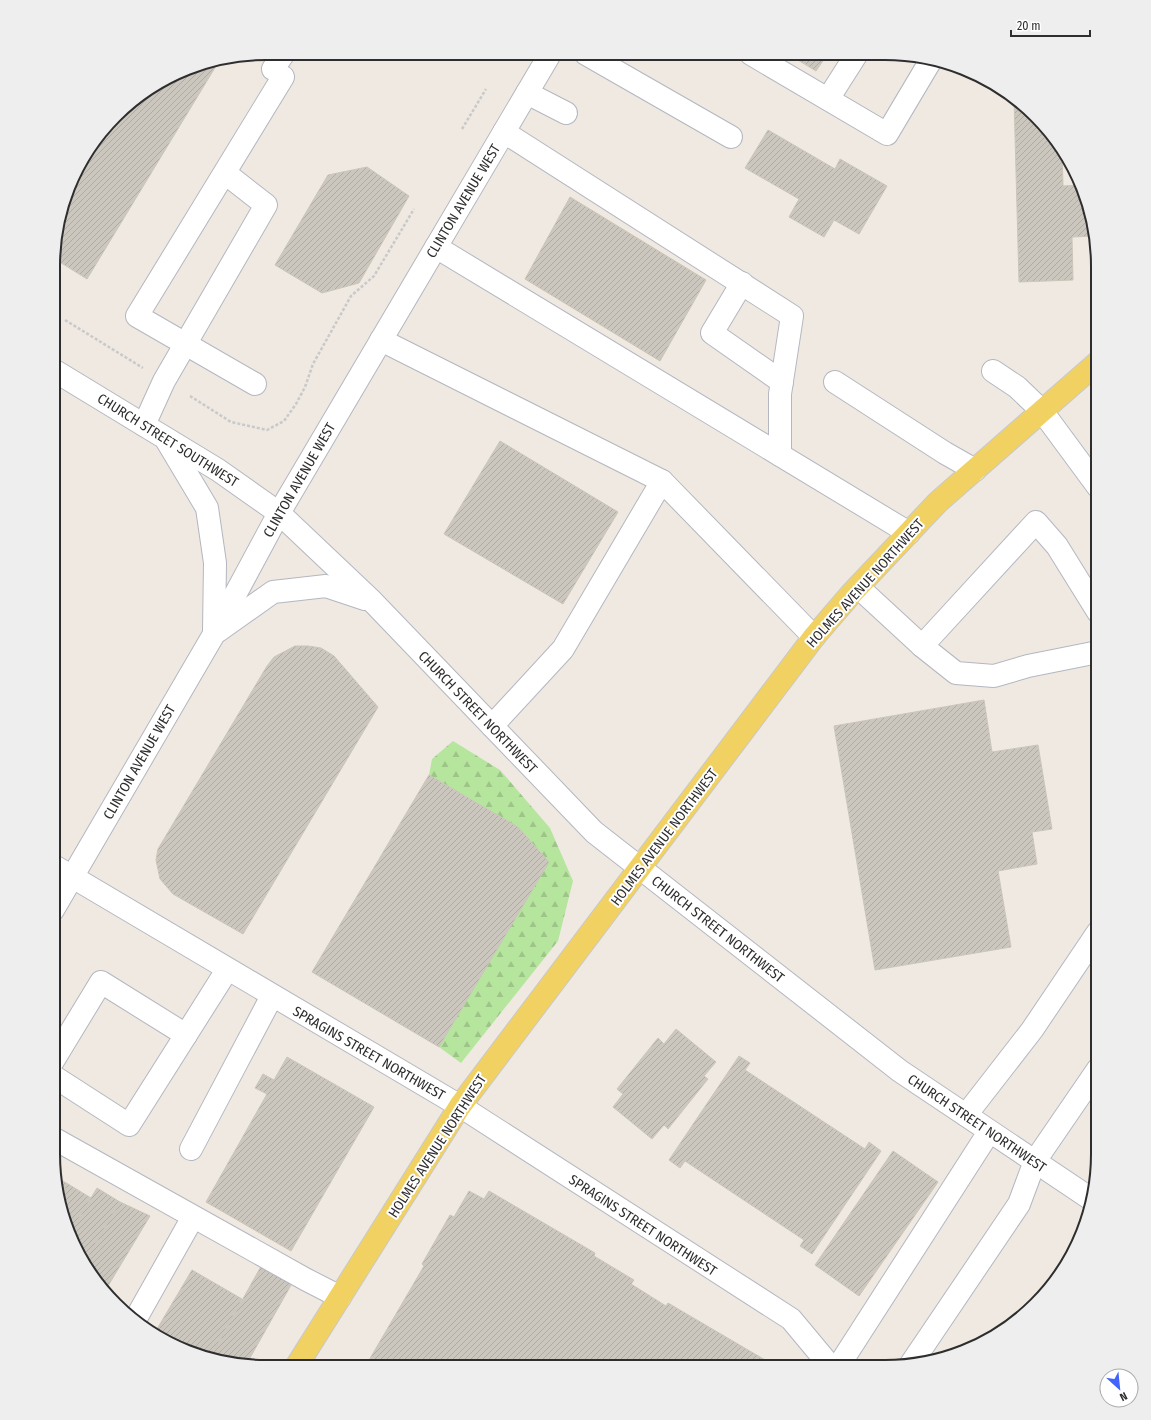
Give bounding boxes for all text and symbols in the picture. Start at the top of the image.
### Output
scale bar [1011,12,1090,38]
text: 20 m [1017,19,1041,33]
street label: CLINTON AVENUE WEST [423,141,504,261]
street label: CHURCH STREET SOUTHWEST [94,390,242,491]
street label: CLINTON AVENUE WEST [260,419,339,541]
street label: HOLMES AVENUE NORTHWEST [803,515,928,651]
street label: CHURCH STREET NORTHWEST [415,648,541,777]
street label: CLINTON AVENUE WEST [100,701,179,823]
street label: HOLMES AVENUE NORTHWEST [607,765,722,909]
street label: CHURCH STREET NORTHWEST [648,872,788,987]
street label: SPRAGINS STREET NORTHWEST [290,1003,448,1104]
street label: HOLMES AVENUE NORTHWEST [385,1071,490,1221]
street label: CHURCH STREET NORTHWEST [904,1071,1050,1176]
street label: SPRAGINS STREET NORTHWEST [566,1171,720,1280]
north arrow [1099,1368,1139,1408]
text: N [1117,1389,1129,1404]

